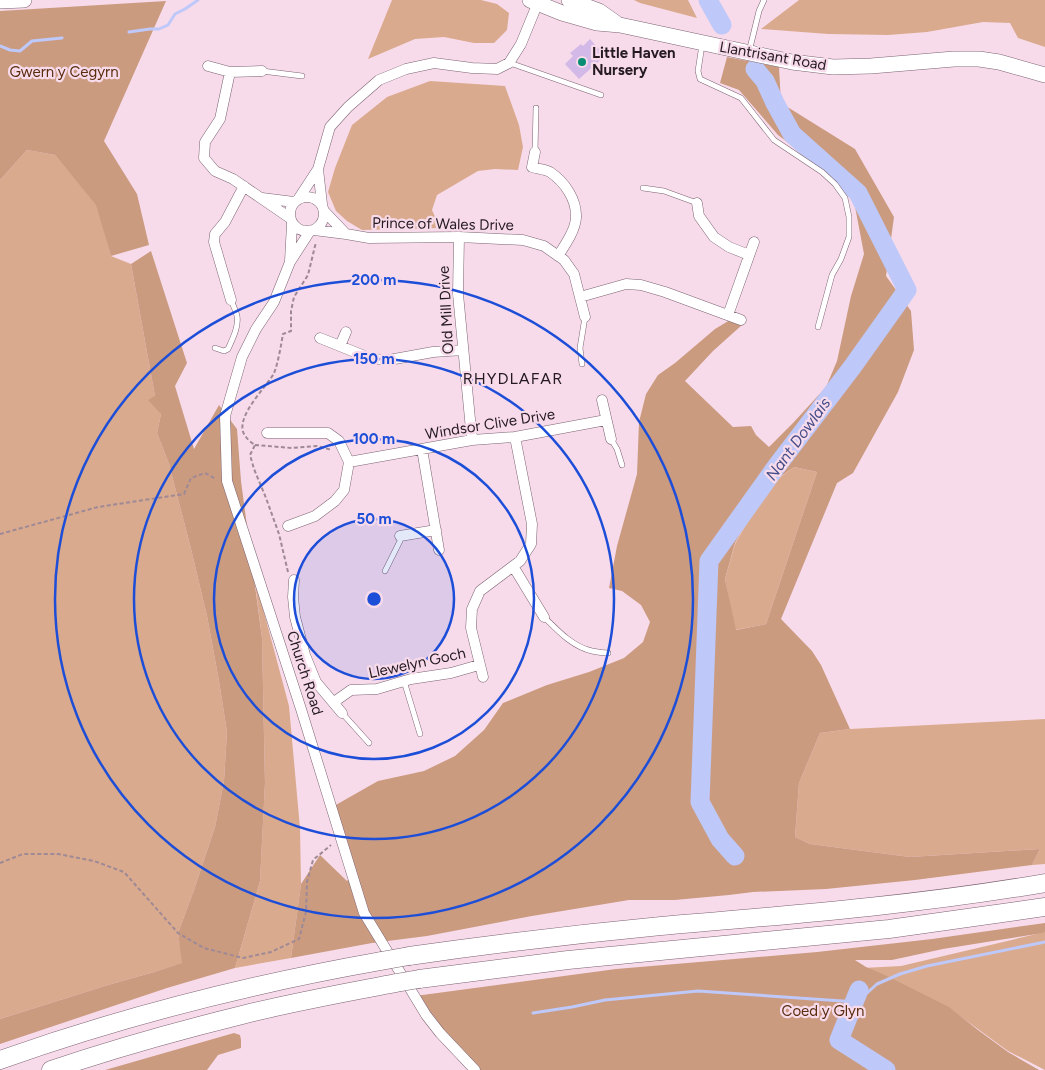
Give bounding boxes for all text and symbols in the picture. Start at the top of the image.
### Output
street label: Llantrisant Road [718,38,828,74]
place label: Little Haven Nursery [592,44,676,79]
marker: Little Haven Nursery [576,56,588,68]
park label: Gwern y Cegyrn [9,63,119,81]
street label: Prince of Wales Drive [372,214,514,234]
street label: Old Mill Drive [435,265,457,355]
text: 200 m [352,271,396,289]
text: 150 m [353,350,395,368]
district label: RHYDLAFAR [463,369,563,388]
water label: Nant Dowlais [762,394,835,484]
street label: Windsor Clive Drive [424,405,556,443]
text: 100 m [353,430,395,448]
text: 50 m [356,510,392,528]
centre of rings [365,590,383,608]
street label: Church Road [283,629,327,717]
street label: Llewelyn Goch [367,644,467,682]
park label: Coed y Glyn [782,1002,864,1020]

